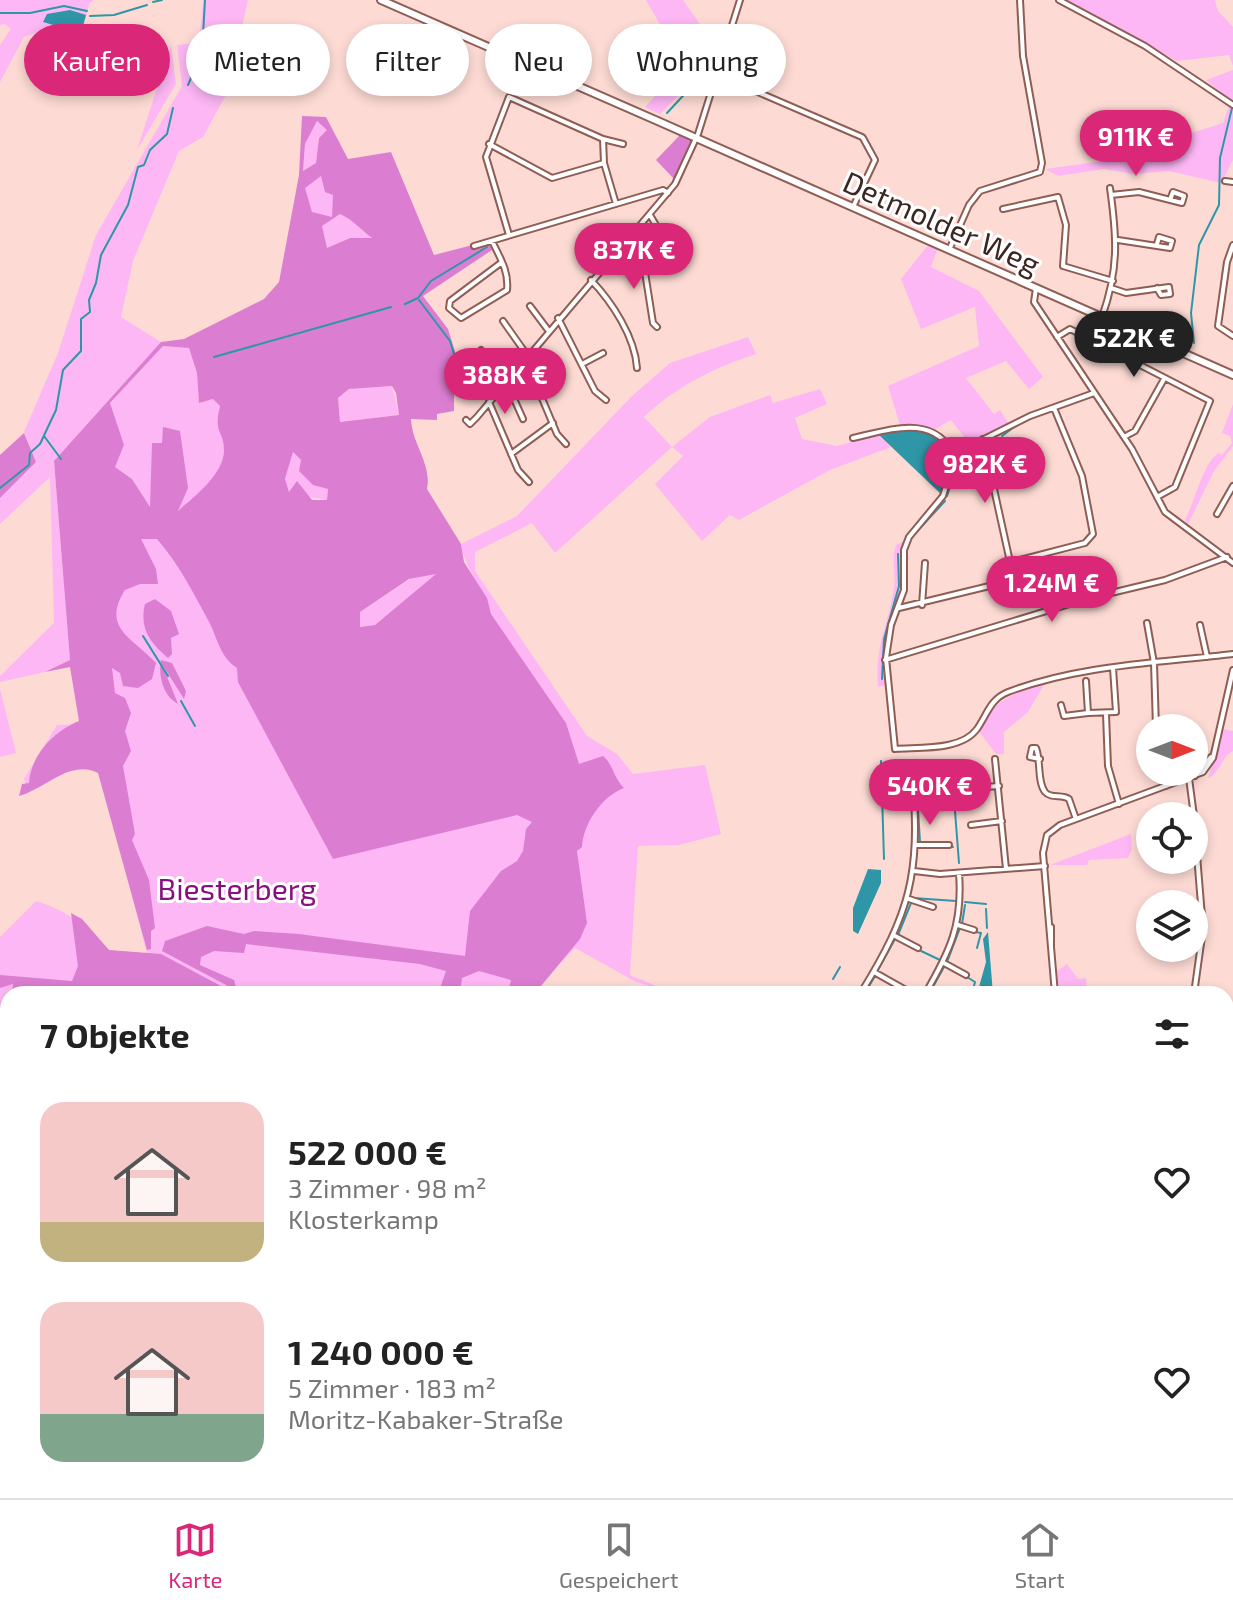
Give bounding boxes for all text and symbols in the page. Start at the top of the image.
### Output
chip: Kaufen [24,24,170,96]
chip: Mieten [186,24,330,96]
chip: Filter [346,24,469,96]
chip: Neu [485,24,592,96]
chip: Wohnung [608,24,786,96]
pin: 911K € [1071,110,1201,178]
text: 911K € [1098,120,1174,151]
street label: Detmolder Weg [838,163,1046,282]
pin: 837K € [569,223,699,291]
text: 837K € [592,233,676,264]
pin: 522K € [1069,311,1199,379]
text: 522K € [1092,321,1176,352]
pin: 388K € [440,348,570,416]
text: 388K € [462,358,548,389]
pin: 982K € [920,437,1050,505]
text: 982K € [942,447,1028,478]
pin: 1.24M € [978,556,1126,624]
text: 1.24M € [1004,566,1100,597]
north arrow [1136,714,1208,786]
map controls [1136,714,1208,962]
pin: 540K € [865,759,995,827]
text: 540K € [887,769,973,800]
button: locate [1136,802,1208,874]
park label: Biesterberg [158,870,317,906]
button: layers [1136,890,1208,962]
icon: filters [1150,1012,1194,1056]
text: 7 Objekte [40,1014,190,1055]
text: 522 000 € [288,1131,447,1172]
icon: home [104,1134,200,1230]
icon: heart [1150,1160,1194,1204]
text: 3 Zimmer · 98 m² [288,1172,487,1203]
text: Klosterkamp [288,1203,439,1234]
text: 1 240 000 € [288,1331,474,1372]
icon: home [104,1334,200,1430]
icon: heart [1150,1360,1194,1404]
text: 5 Zimmer · 183 m² [288,1372,496,1403]
text: Moritz-Kabaker-Straße [288,1403,563,1434]
tab: Karte [168,1518,222,1592]
tab: Gespeichert [559,1518,678,1592]
tab: Start [1015,1518,1065,1592]

